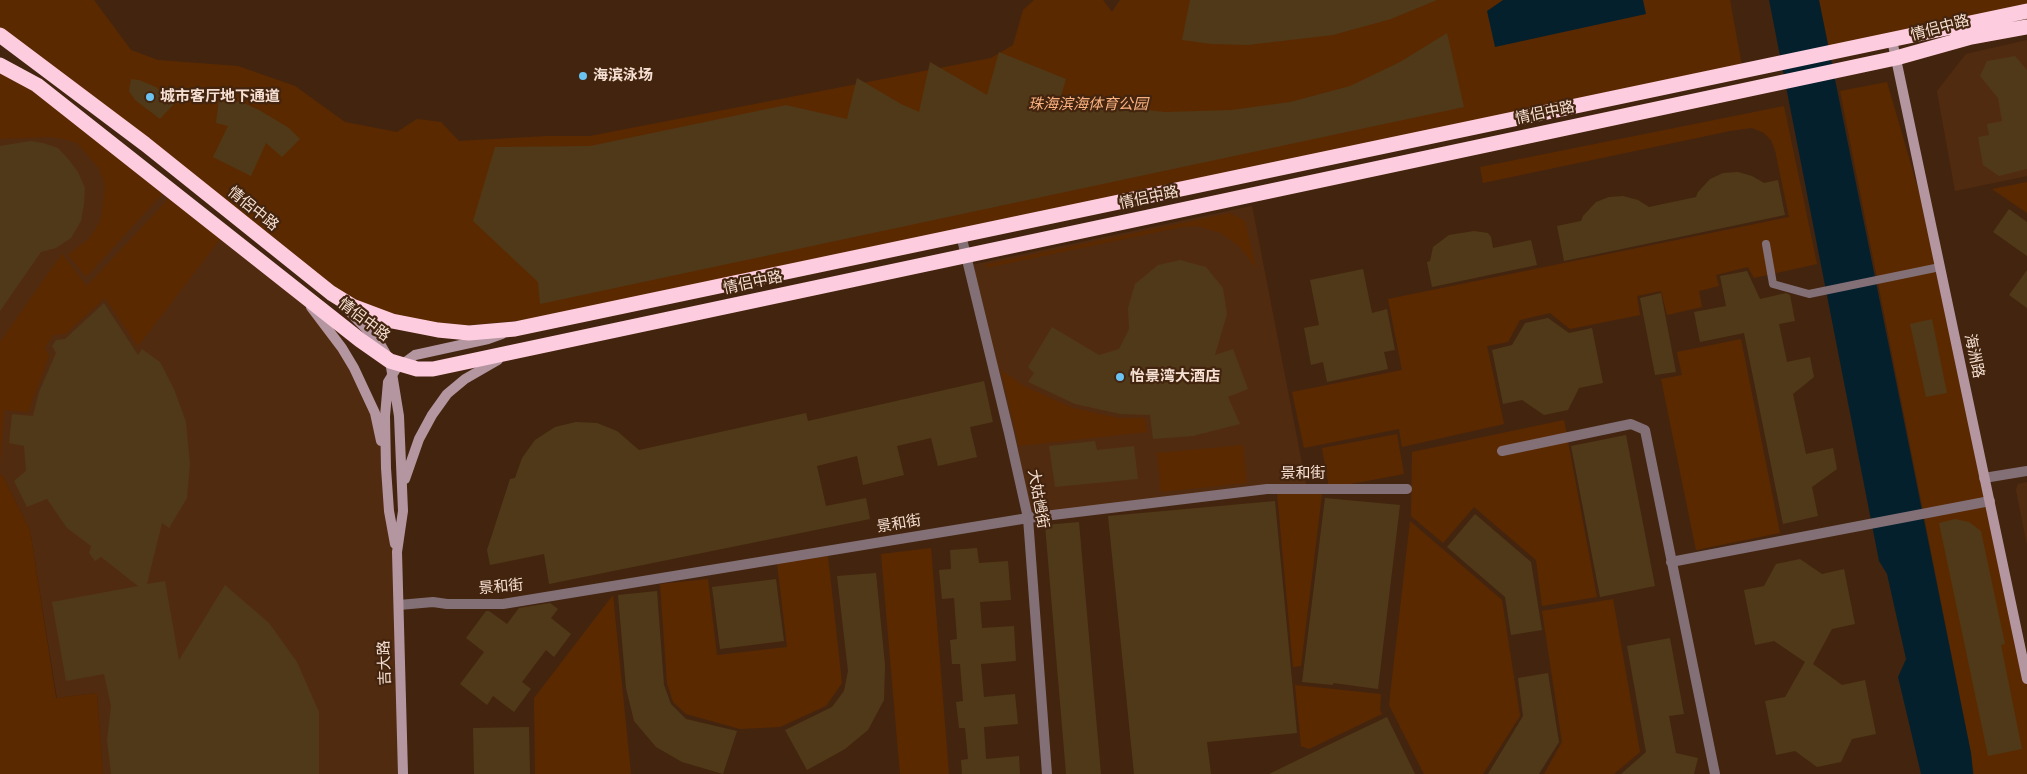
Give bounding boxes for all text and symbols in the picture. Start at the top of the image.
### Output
street label: 情侣中路 [1909,12,1971,44]
place label: 海滨泳场 [593,67,653,85]
marker: 海滨泳场 [577,70,589,82]
place label: 城市客厅地下通道 [160,88,280,106]
marker: 城市客厅地下通道 [144,91,156,103]
park label: 珠海滨海体育公园 [1028,96,1148,114]
street label: 情侣中路 [1514,98,1576,128]
street label: 情侶中路 [224,183,282,235]
street label: 情侣中路 [1118,183,1180,213]
street label: 情侣中路 [722,268,784,298]
street label: 情侣中路 [335,295,393,345]
street label: 海洲路 [1961,332,1987,380]
place label: 怡景湾大酒店 [1130,368,1220,386]
marker: 怡景湾大酒店 [1114,371,1126,383]
street label: 景和街 [1281,465,1325,483]
street label: 大姑乸街 [1024,468,1052,530]
street label: 景和街 [875,512,923,536]
street label: 景和街 [478,576,524,598]
street label: 吉大路 [375,640,395,686]

